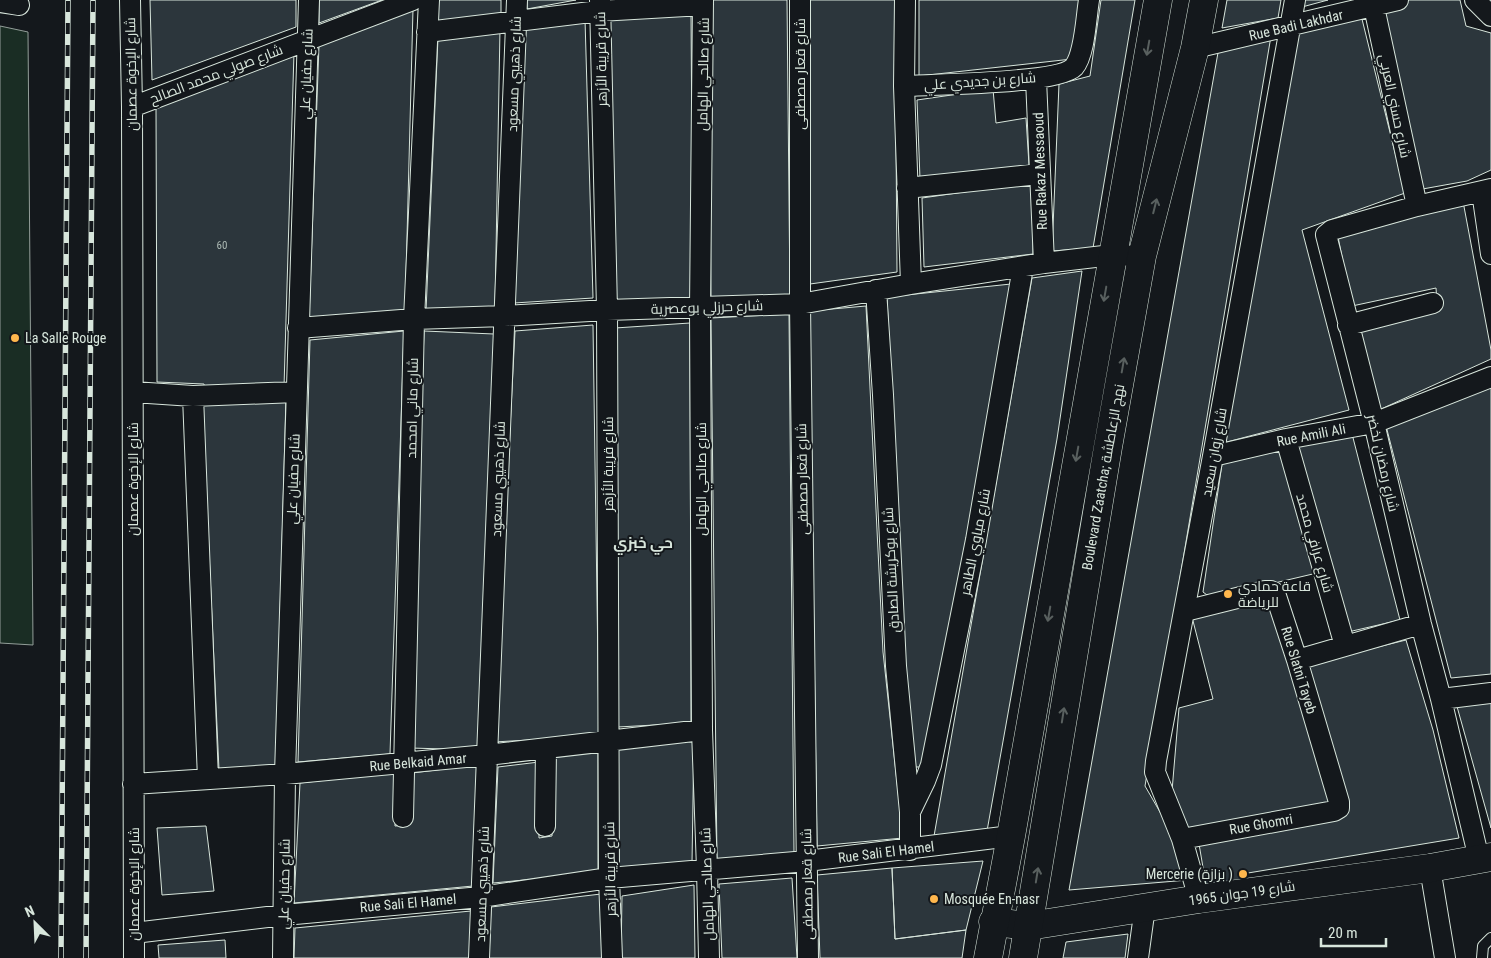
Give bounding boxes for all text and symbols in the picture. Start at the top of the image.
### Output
street label: Rue Badi Lakhdar [1247,6,1345,44]
street label: شارع قريبة الأزهر [592,11,611,108]
street label: شارع ذهيبي مسعود [504,16,528,132]
street label: شارع الإخوة عصمان [122,17,141,131]
street label: شارع صالحي الهامل [694,17,716,131]
street label: شارع قعار مصطفى [792,18,809,130]
street label: شارع حفيان علي [296,28,320,120]
one-way arrow [1143,39,1153,55]
street label: شارع صولي محمد الصالح [147,41,286,111]
street label: شارع حسني العربي [1372,53,1414,160]
street label: شارع بن جديدي علي [923,69,1037,97]
street label: Rue Rakaz Messaoud [1030,112,1050,230]
one-way arrow [1151,198,1160,214]
house number: 60 [217,239,227,252]
one-way arrow [1100,286,1110,302]
street label: شارع حرزلي بوعصرية [651,297,763,321]
place label: La Salle Rouge [25,330,107,346]
marker: La Salle Rouge [9,332,21,344]
street label: شارع ماني امحمد [403,357,425,459]
one-way arrow [1118,357,1128,373]
street label: Boulevard Zaatcha; نهج الزعاطشة [1079,383,1128,571]
street label: شارع زوان سعيد [1198,406,1231,498]
street label: شارع رمضان لخضر [1363,412,1402,514]
street label: شارع قريبة الأزهر [600,416,617,513]
street label: Rue Amili Ali [1275,420,1347,450]
street label: شارع ذهيبي مسعود [488,421,512,537]
street label: شارع الإخوة عصمان [125,422,142,536]
street label: شارع صالحي الهامل [693,422,713,536]
street label: شارع قعار مصطفى [793,423,812,535]
street label: شارع حفيان علي [283,433,307,525]
one-way arrow [1072,446,1082,462]
street label: شارع مياوي الطاهر [957,487,997,599]
street label: شارع عرافي محمد [1289,492,1337,595]
street label: شارع بوكريشة الصادق [880,507,903,633]
district label: حي خبزي [613,534,673,555]
place label: قاعة حمادي للرياضة [1238,578,1311,610]
marker: قاعة حمادي للرياضة [1222,588,1234,600]
one-way arrow [1044,606,1054,622]
street label: Rue Slatni Tayeb [1278,624,1320,716]
one-way arrow [1059,707,1069,723]
street label: Rue Belkaid Amar [369,750,467,774]
street label: Rue Ghomri [1228,811,1294,837]
street label: شارع قريبة الأزهر [601,821,620,918]
street label: شارع ذهيبي مسعود [472,826,496,942]
street label: شارع الإخوة عصمان [126,827,143,941]
street label: شارع صالحي الهامل [697,827,721,941]
street label: شارع قعار مصطفى [798,828,817,940]
street label: شارع حفيان علي [275,838,297,930]
street label: Rue Sali El Hamel [837,838,935,866]
place label: Mercerie (بزازة ) [1146,866,1233,883]
one-way arrow [1032,868,1042,884]
marker: Mercerie (بزازة ) [1237,868,1249,880]
street label: شارع 19 جوان 1965 [1188,878,1296,909]
street label: Rue Sali El Hamel [359,891,457,915]
place label: Mosquée En-nasr [944,891,1039,907]
marker: Mosquée En-nasr [928,893,940,905]
north arrow [10,898,60,948]
text: N [23,902,37,920]
scale bar [1321,916,1386,948]
text: 20 m [1328,924,1358,942]

